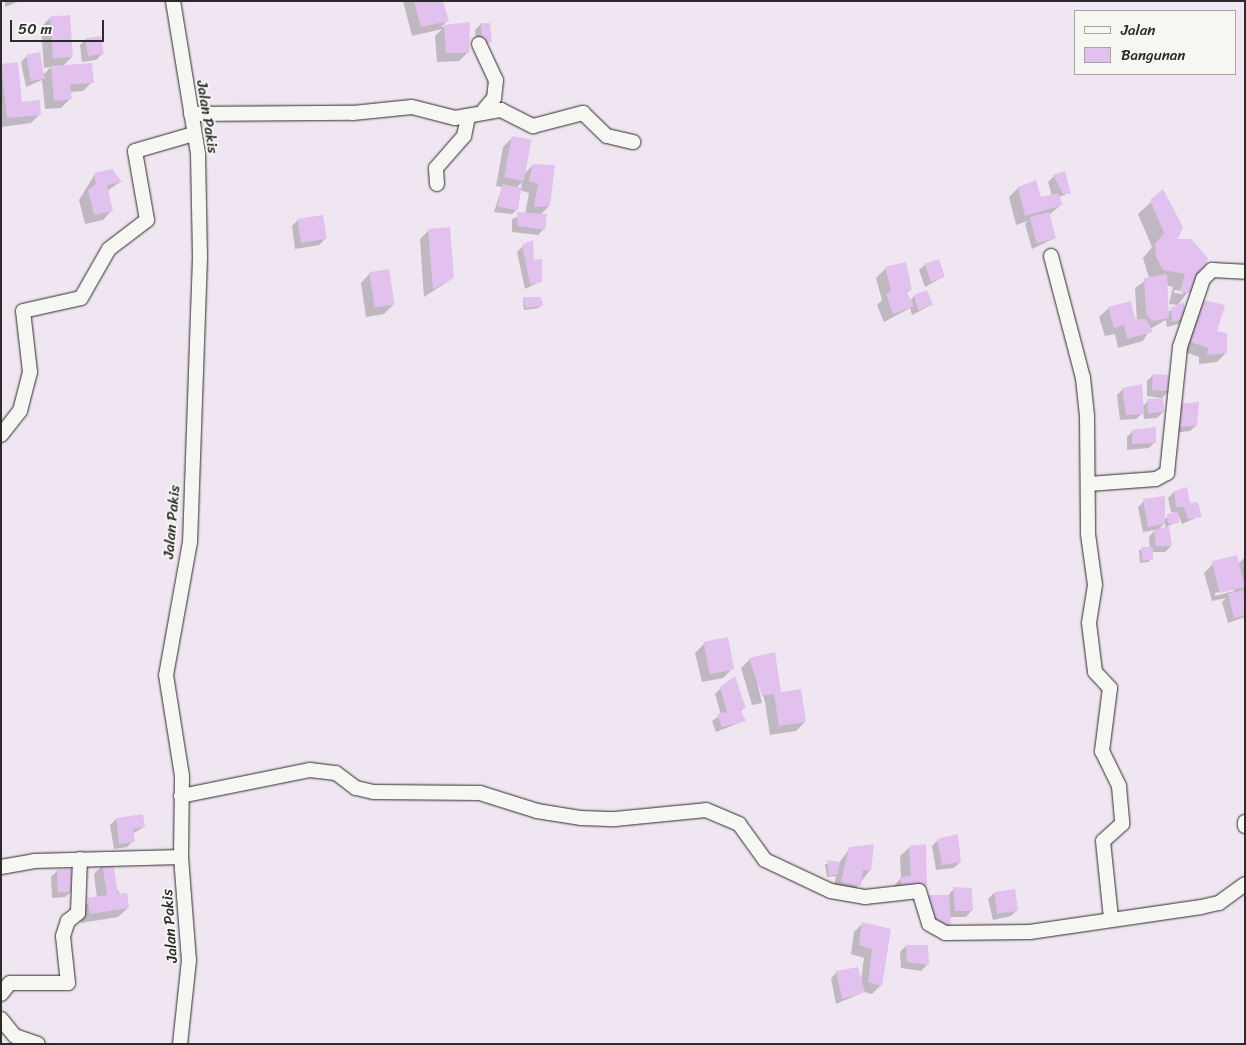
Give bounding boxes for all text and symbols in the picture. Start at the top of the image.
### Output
scale bar [12,10,106,42]
legend [1074,10,1236,75]
text: 50 m [18,16,52,42]
text: Jalan [1121,17,1155,43]
text: Bangunan [1121,42,1185,68]
street label: Jalan Pakis [192,79,222,155]
street label: Jalan Pakis [160,484,184,560]
street label: Jalan Pakis [158,888,182,964]

